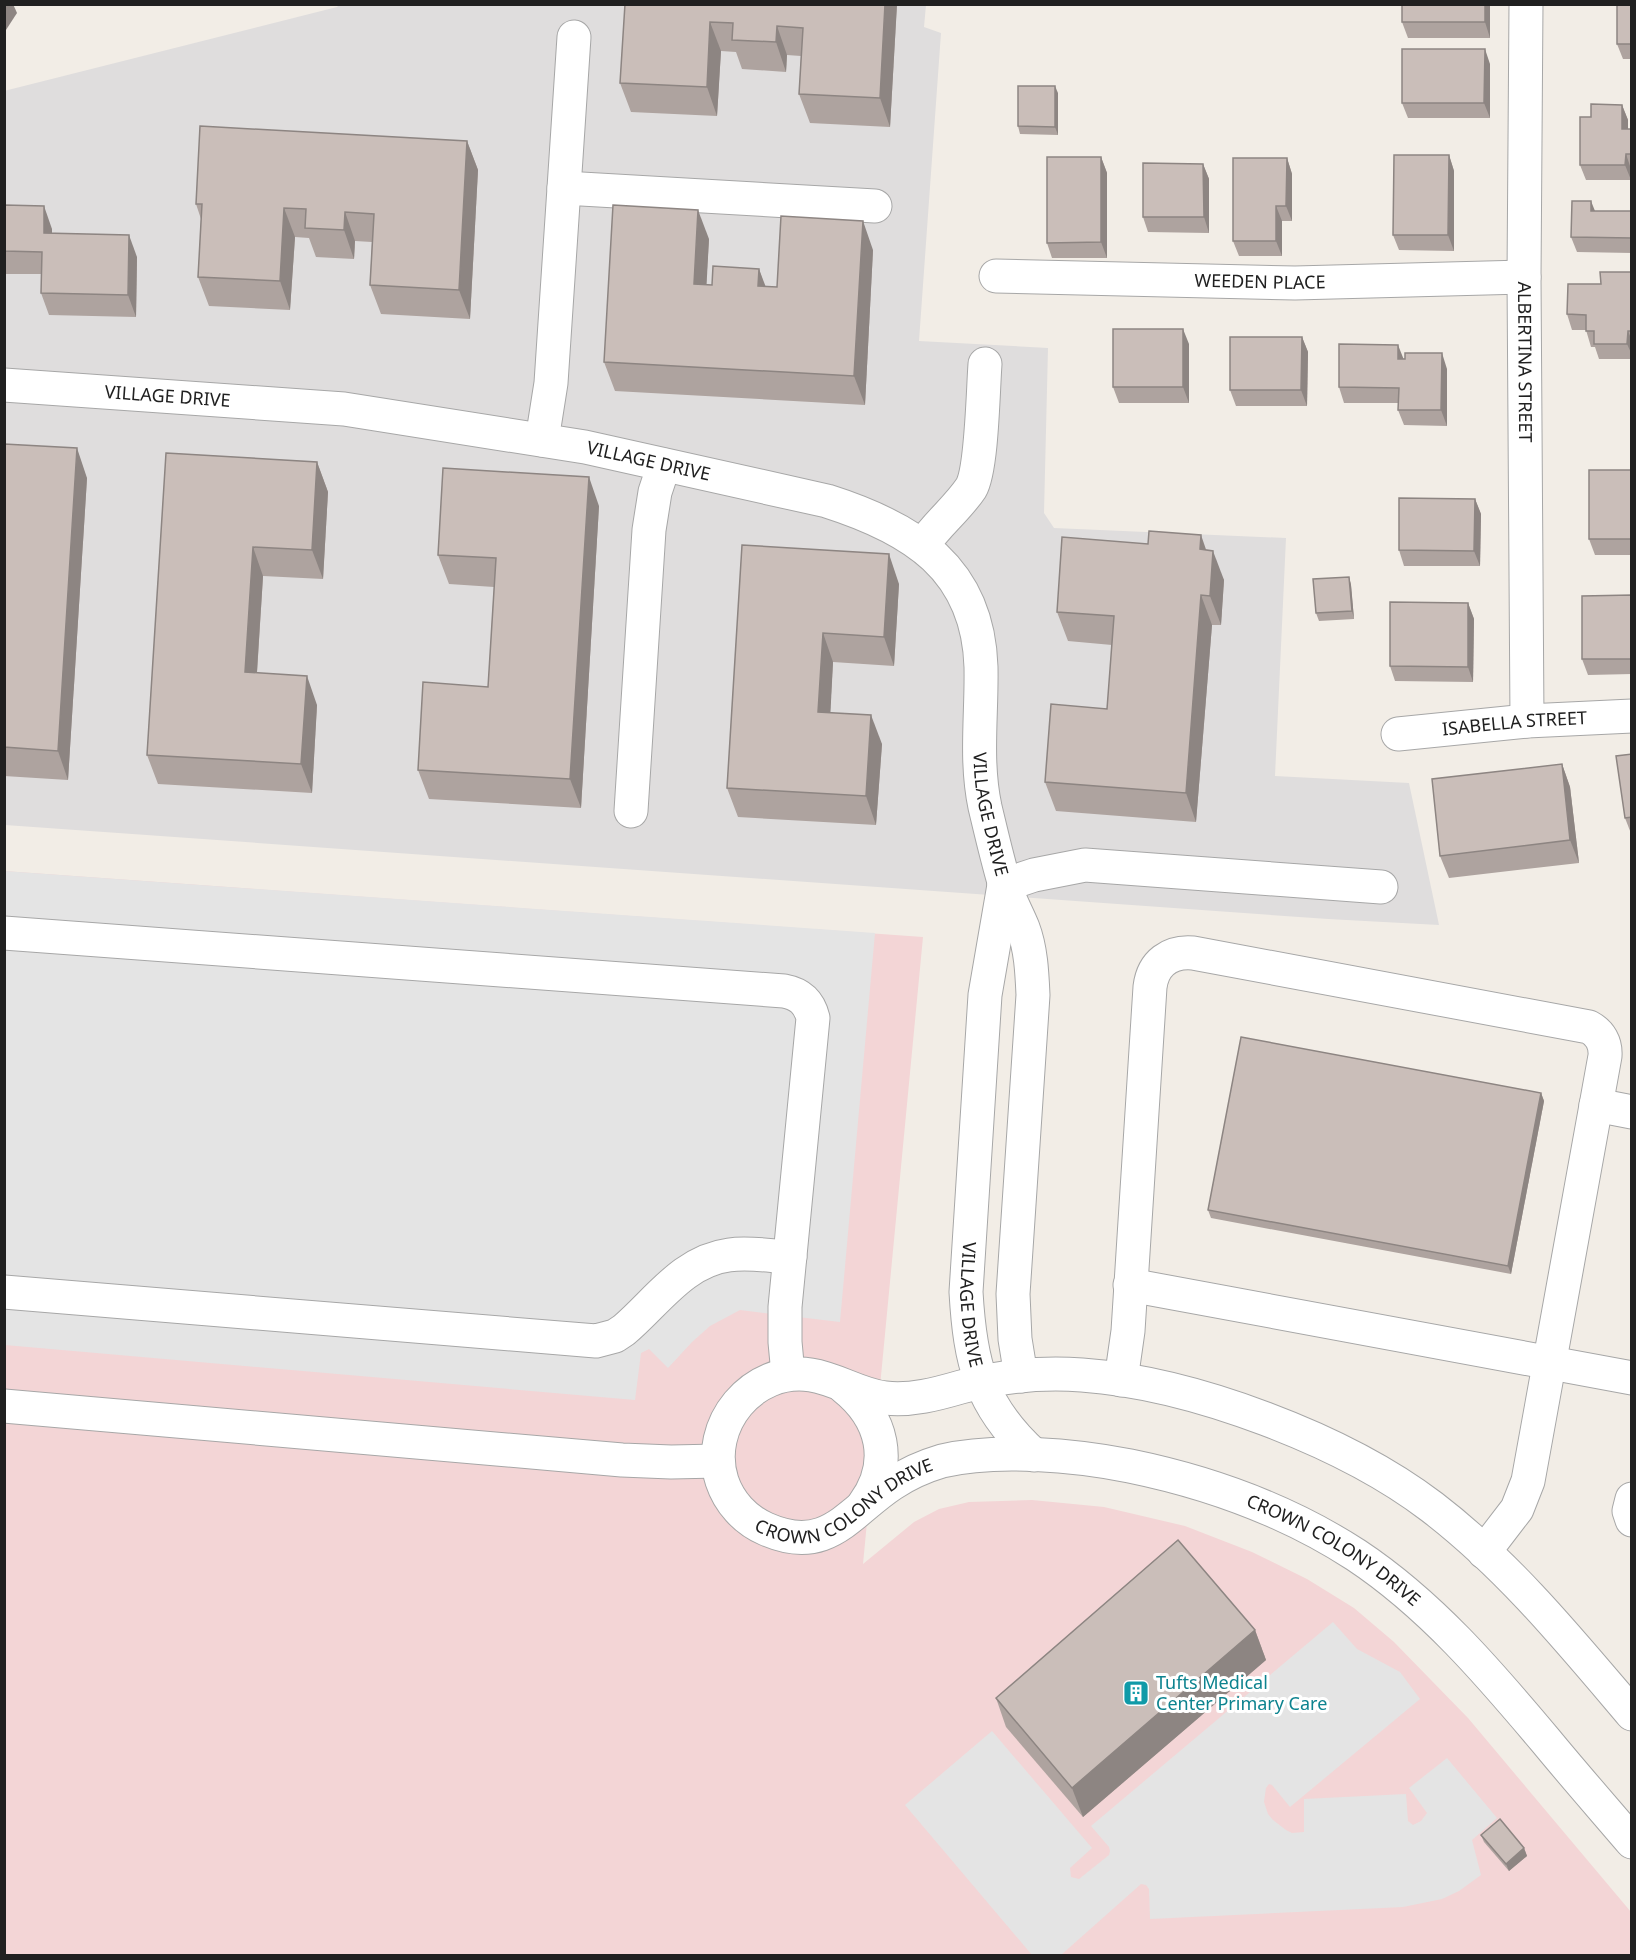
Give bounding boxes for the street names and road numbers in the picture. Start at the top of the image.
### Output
street label: WEEDEN PLACE [1194,268,1326,294]
street label: ALBERTINA STREET [1513,281,1538,443]
street label: VILLAGE DRIVE [104,379,231,412]
street label: VILLAGE DRIVE [585,435,713,486]
street label: ISABELLA STREET [1441,705,1588,741]
street label: VILLAGE DRIVE [969,752,1015,879]
street label: VILLAGE DRIVE [955,1241,989,1370]
street label: CROWN COLONY DRIVE [751,1452,936,1549]
street label: CROWN COLONY DRIVE [1243,1488,1426,1611]

